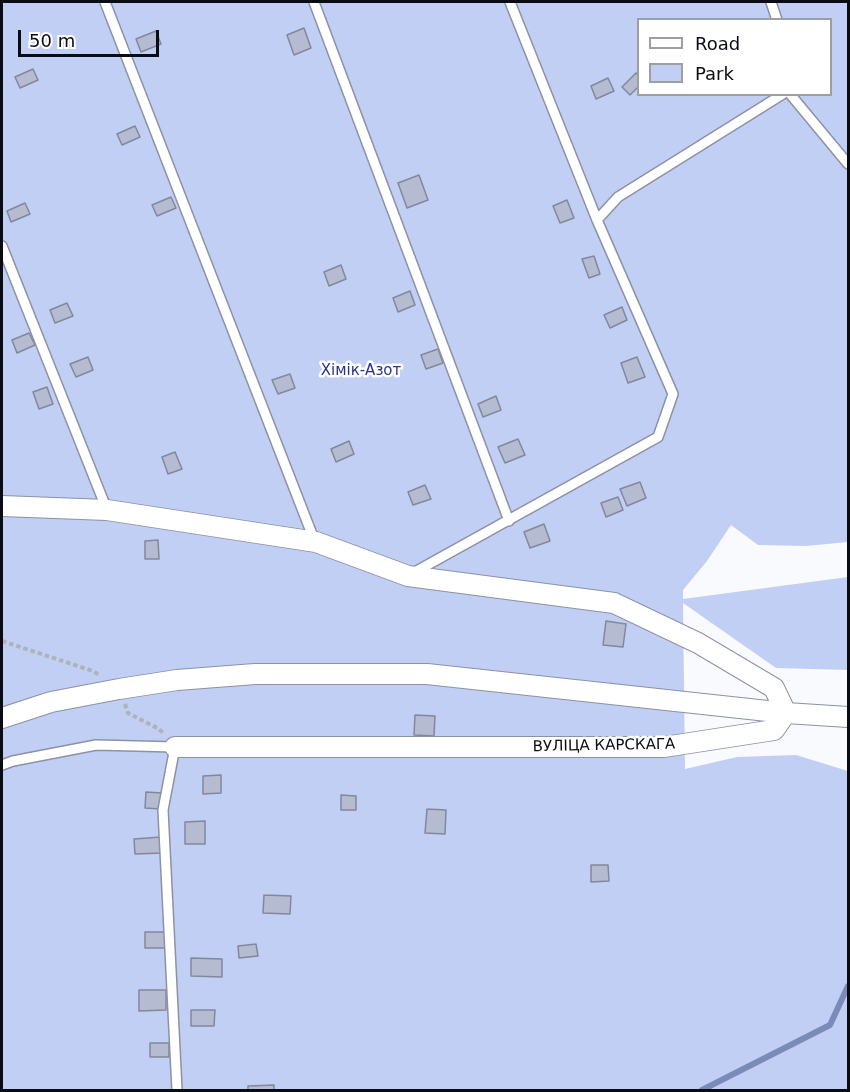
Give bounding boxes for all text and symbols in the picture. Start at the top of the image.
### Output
scale bar [21,18,162,56]
legend [637,18,832,96]
text: 50 m [29,30,75,51]
text: Road [695,33,740,54]
text: Park [695,63,734,84]
park label: Хімік-Азот [321,362,401,380]
street label: ВУЛІЦА КАРСКАГА [533,736,675,756]

